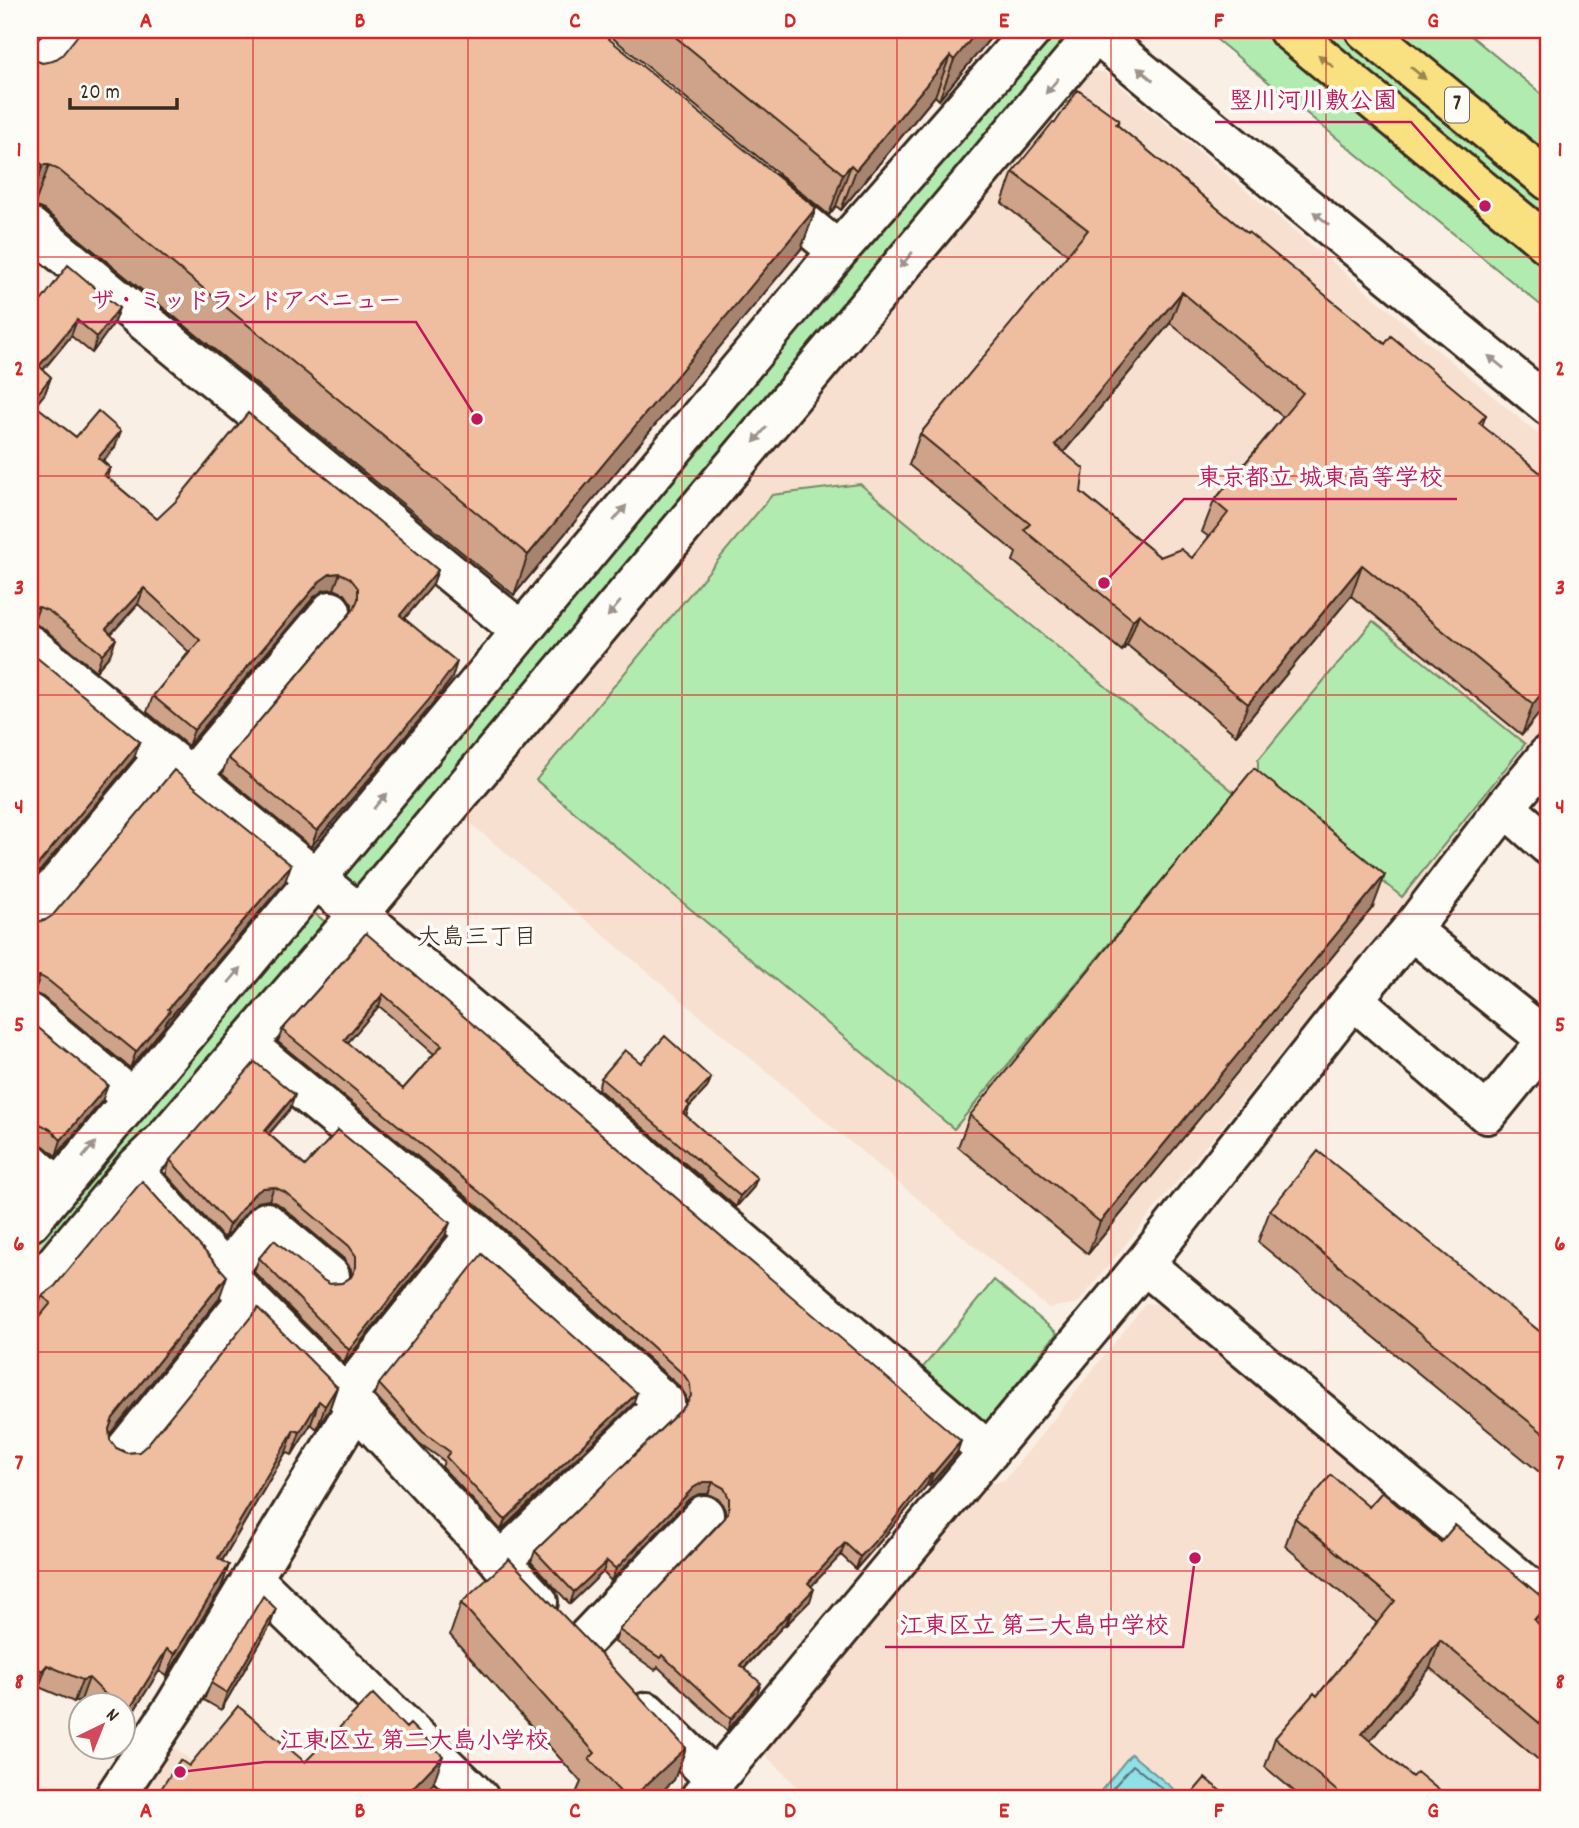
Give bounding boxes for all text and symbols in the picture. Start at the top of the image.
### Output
text: A [140,6,152,39]
text: B [355,6,366,39]
text: C [569,6,581,39]
text: D [784,6,796,39]
text: E [999,6,1010,39]
text: F [1214,6,1225,39]
text: G [1427,6,1439,39]
one-way arrow [1317,54,1335,69]
one-way arrow [1410,65,1427,80]
scale bar [70,66,177,110]
one-way arrow [1136,66,1154,81]
one-way arrow [1045,77,1060,94]
callout: 竪川河川敷公園 [1215,77,1411,122]
text: 20 m [80,79,120,109]
text: 竪川河川敷公園 [1229,86,1397,120]
road number: 7 [1445,88,1469,122]
text: 1 [16,135,22,168]
text: 1 [1557,135,1563,168]
one-way arrow [1312,211,1329,226]
one-way arrow [898,251,914,269]
callout: ザ・ミッドランドアベニュー [76,277,416,322]
text: ザ・ミッドランドアベニュー [90,286,402,320]
text: 2 [14,354,24,387]
text: 2 [1555,354,1565,387]
one-way arrow [1488,355,1506,370]
one-way arrow [753,426,768,443]
callout: 東京都立 城東高等学校 [1184,454,1457,499]
text: 東京都立 城東高等学校 [1197,463,1443,497]
one-way arrow [612,504,627,521]
text: 3 [14,573,24,606]
text: 3 [1555,573,1565,606]
one-way arrow [606,600,622,618]
text: 4 [14,792,24,825]
one-way arrow [372,792,387,809]
text: 4 [1555,792,1565,825]
district label: 大島三丁目 [417,922,537,956]
one-way arrow [227,967,242,985]
text: 5 [14,1010,24,1043]
text: 5 [1555,1010,1565,1043]
one-way arrow [81,1142,96,1159]
text: 6 [13,1229,25,1262]
text: 6 [1554,1229,1566,1262]
text: 7 [15,1448,24,1481]
text: 7 [1556,1448,1565,1481]
callout: 江東区立 第二大島中学校 [885,1602,1183,1647]
text: 江東区立 第二大島中学校 [899,1611,1169,1645]
text: 8 [14,1667,24,1700]
text: 8 [1555,1667,1565,1700]
north arrow [66,1692,136,1762]
text: N [99,1703,124,1729]
callout: 江東区立 第二大島小学校 [265,1717,563,1762]
text: 江東区立 第二大島小学校 [279,1726,549,1760]
text: A [140,1796,152,1828]
text: B [355,1796,366,1828]
text: C [569,1796,581,1828]
text: D [784,1796,796,1828]
text: E [999,1796,1010,1828]
text: F [1214,1796,1225,1828]
text: G [1427,1796,1439,1828]

